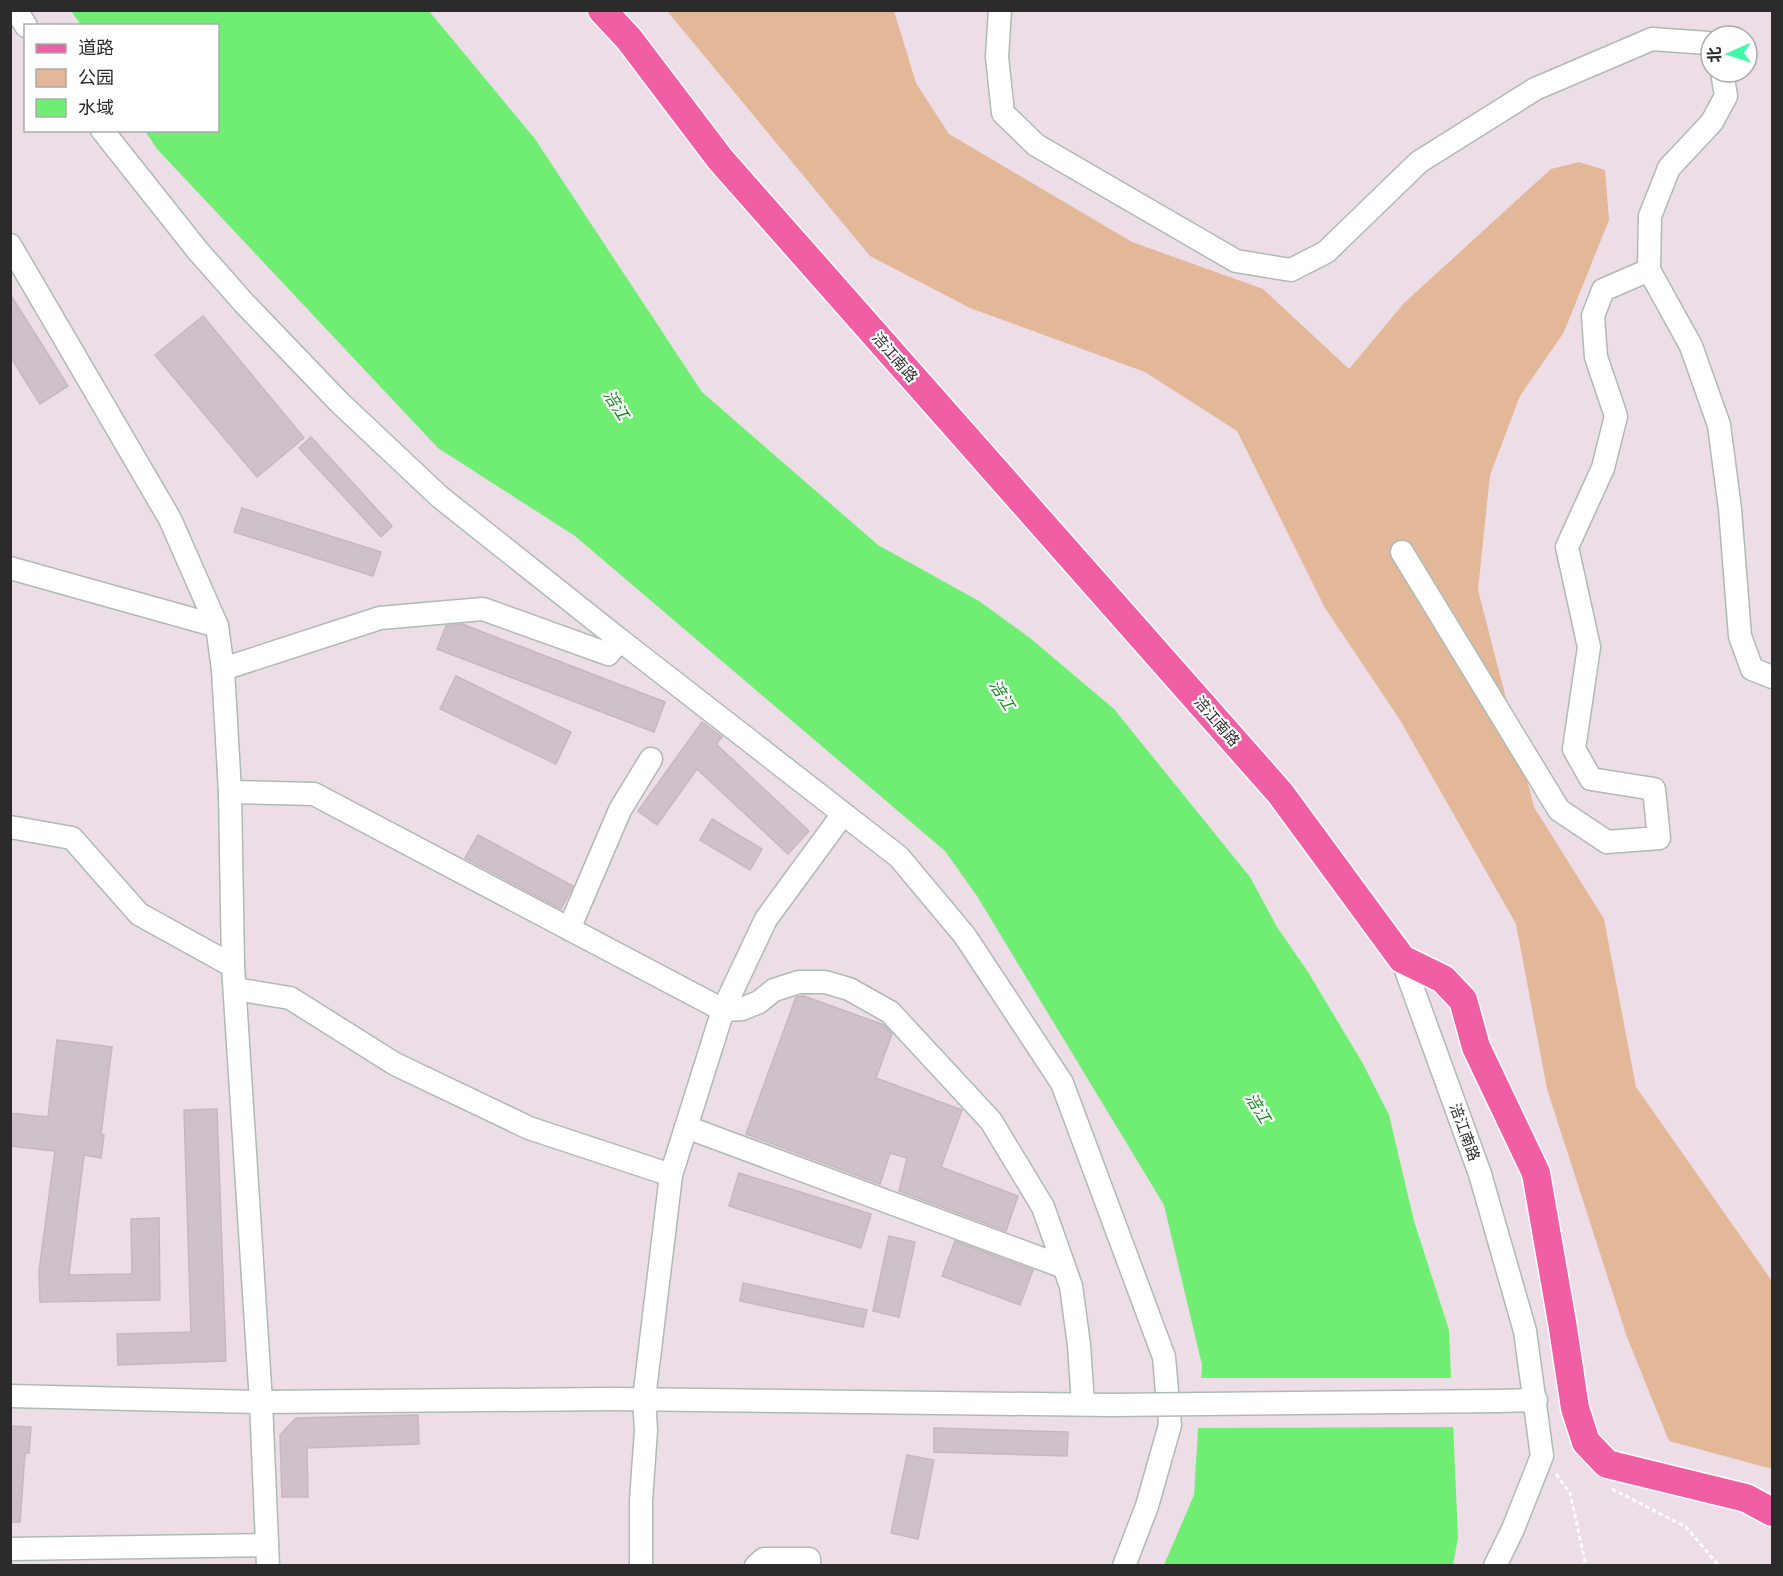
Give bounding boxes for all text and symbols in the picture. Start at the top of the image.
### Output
legend [24,24,219,132]
north arrow [1699,24,1759,84]
text: 道路 [78,37,114,58]
text: 北 [1705,46,1724,63]
text: 公园 [78,67,114,88]
text: 水域 [78,97,114,118]
street label: 涪江南路 [869,329,921,385]
water label: 涪江 [599,386,634,425]
water label: 涪江 [985,676,1020,715]
street label: 涪江南路 [1191,693,1243,749]
water label: 涪江 [1241,1089,1276,1128]
street label: 涪江南路 [1447,1101,1483,1163]

